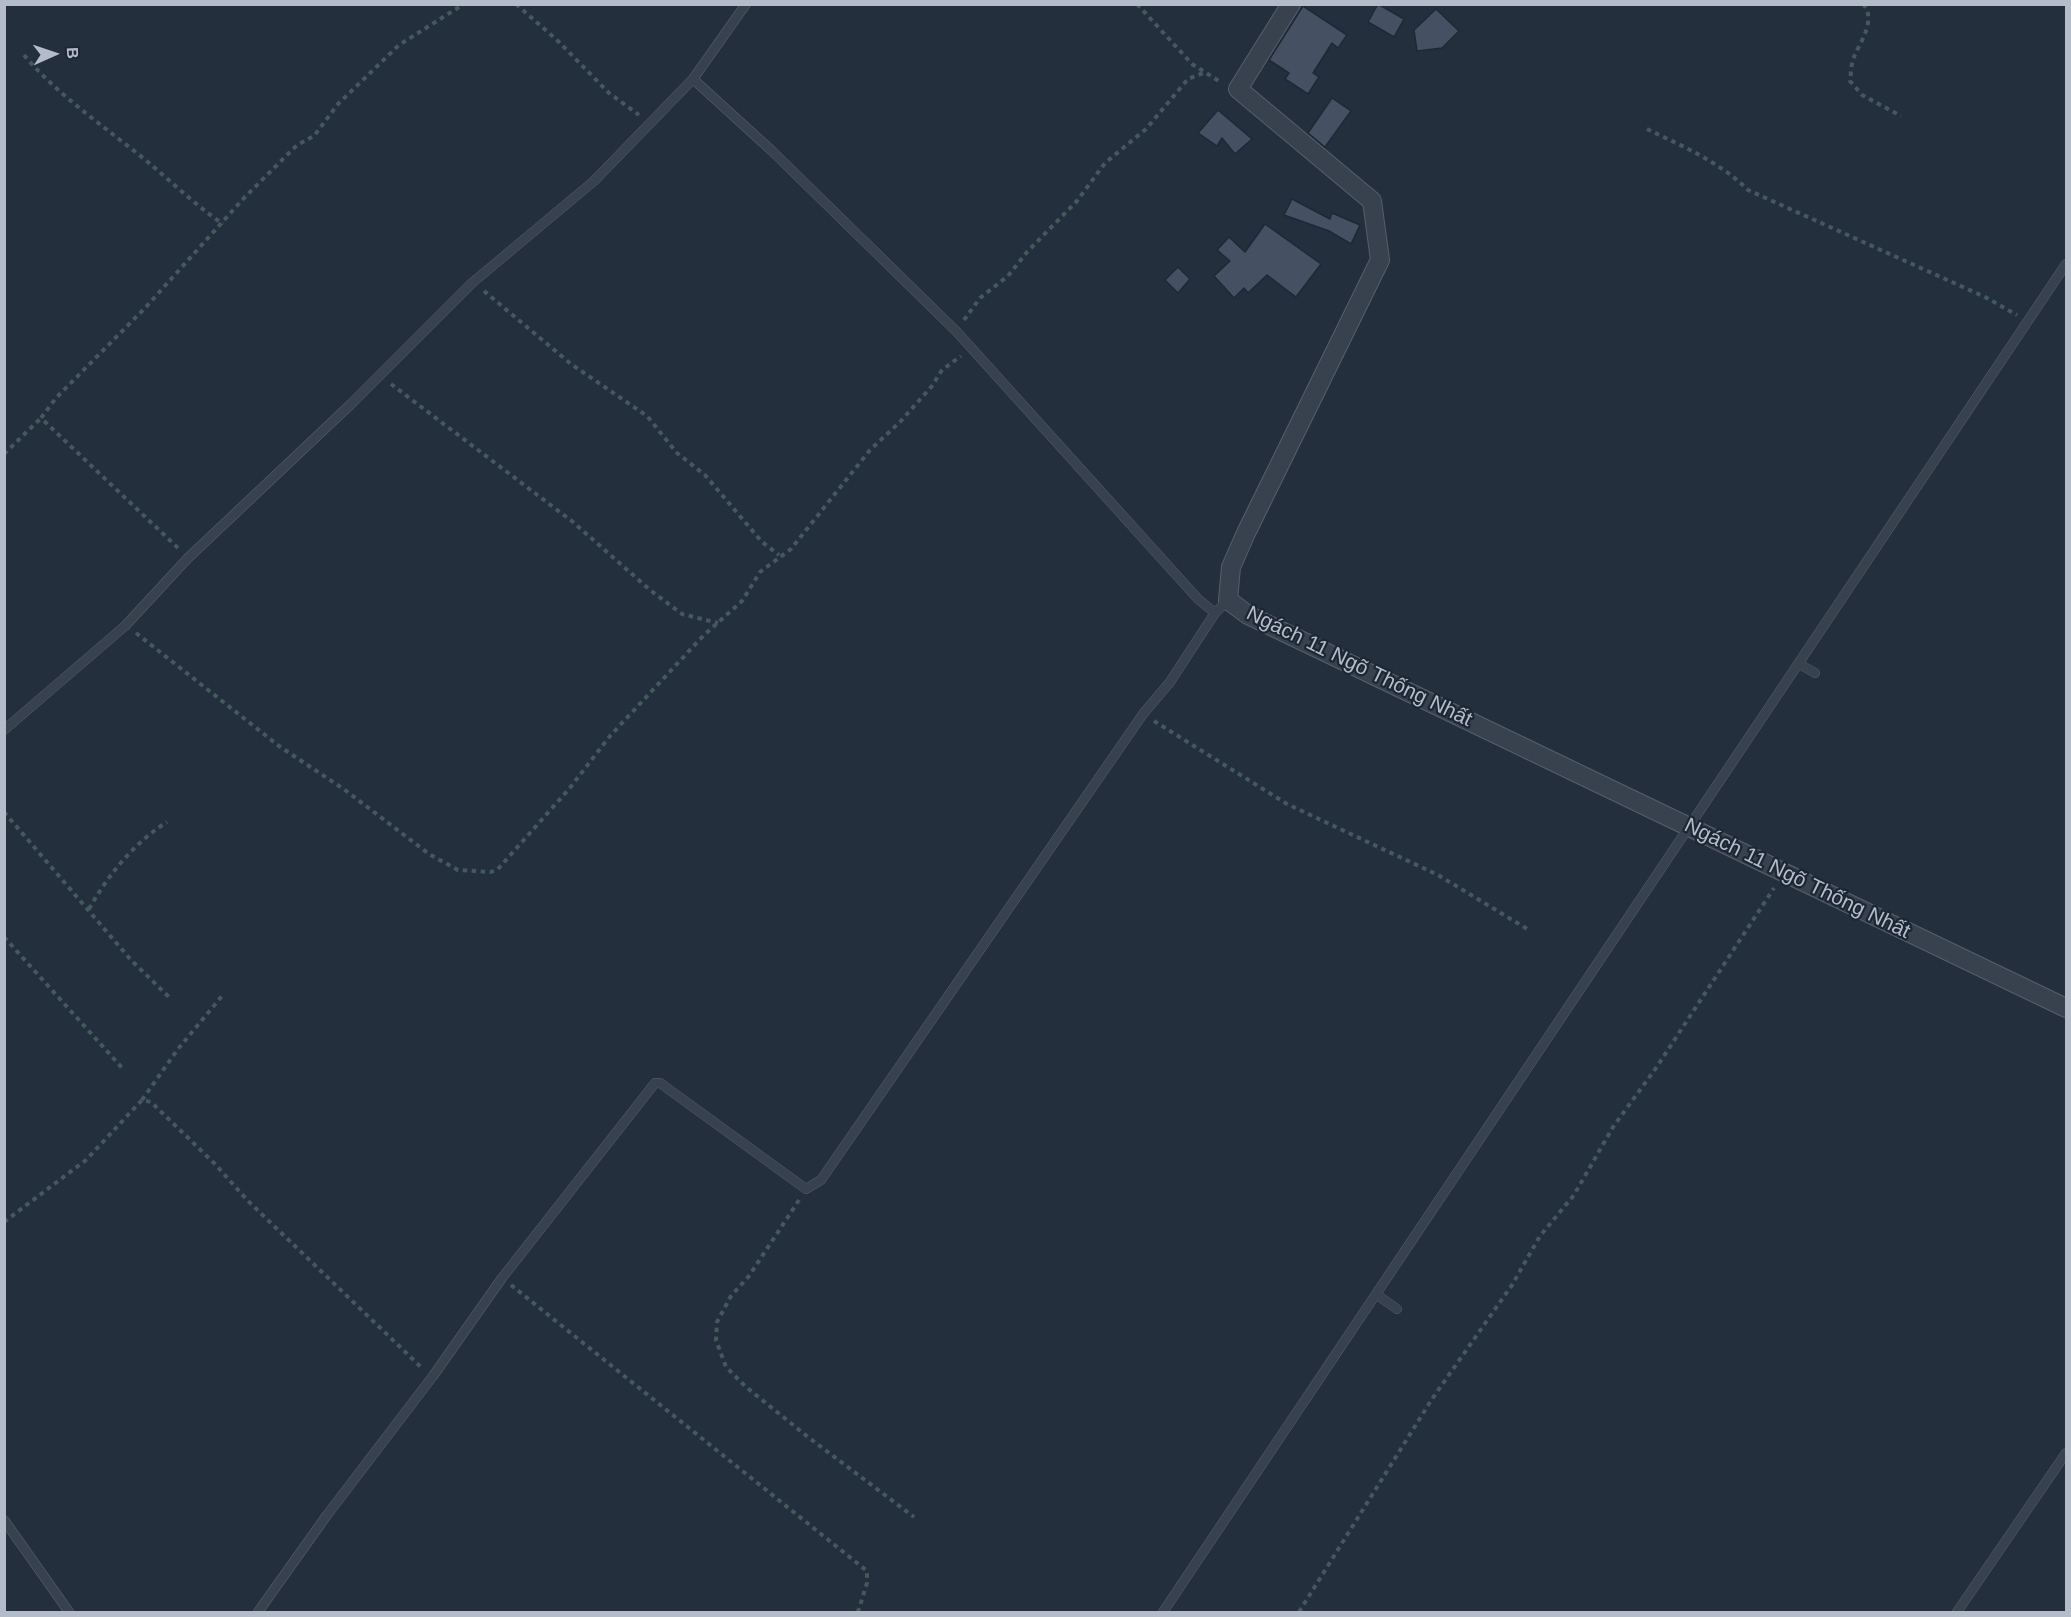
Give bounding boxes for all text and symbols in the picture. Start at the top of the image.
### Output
north arrow [24,24,84,84]
text: B [64,47,81,59]
street label: Ngách 11 Ngõ Thống Nhất [1242,601,1476,733]
street label: Ngách 11 Ngõ Thống Nhất [1680,813,1914,945]

